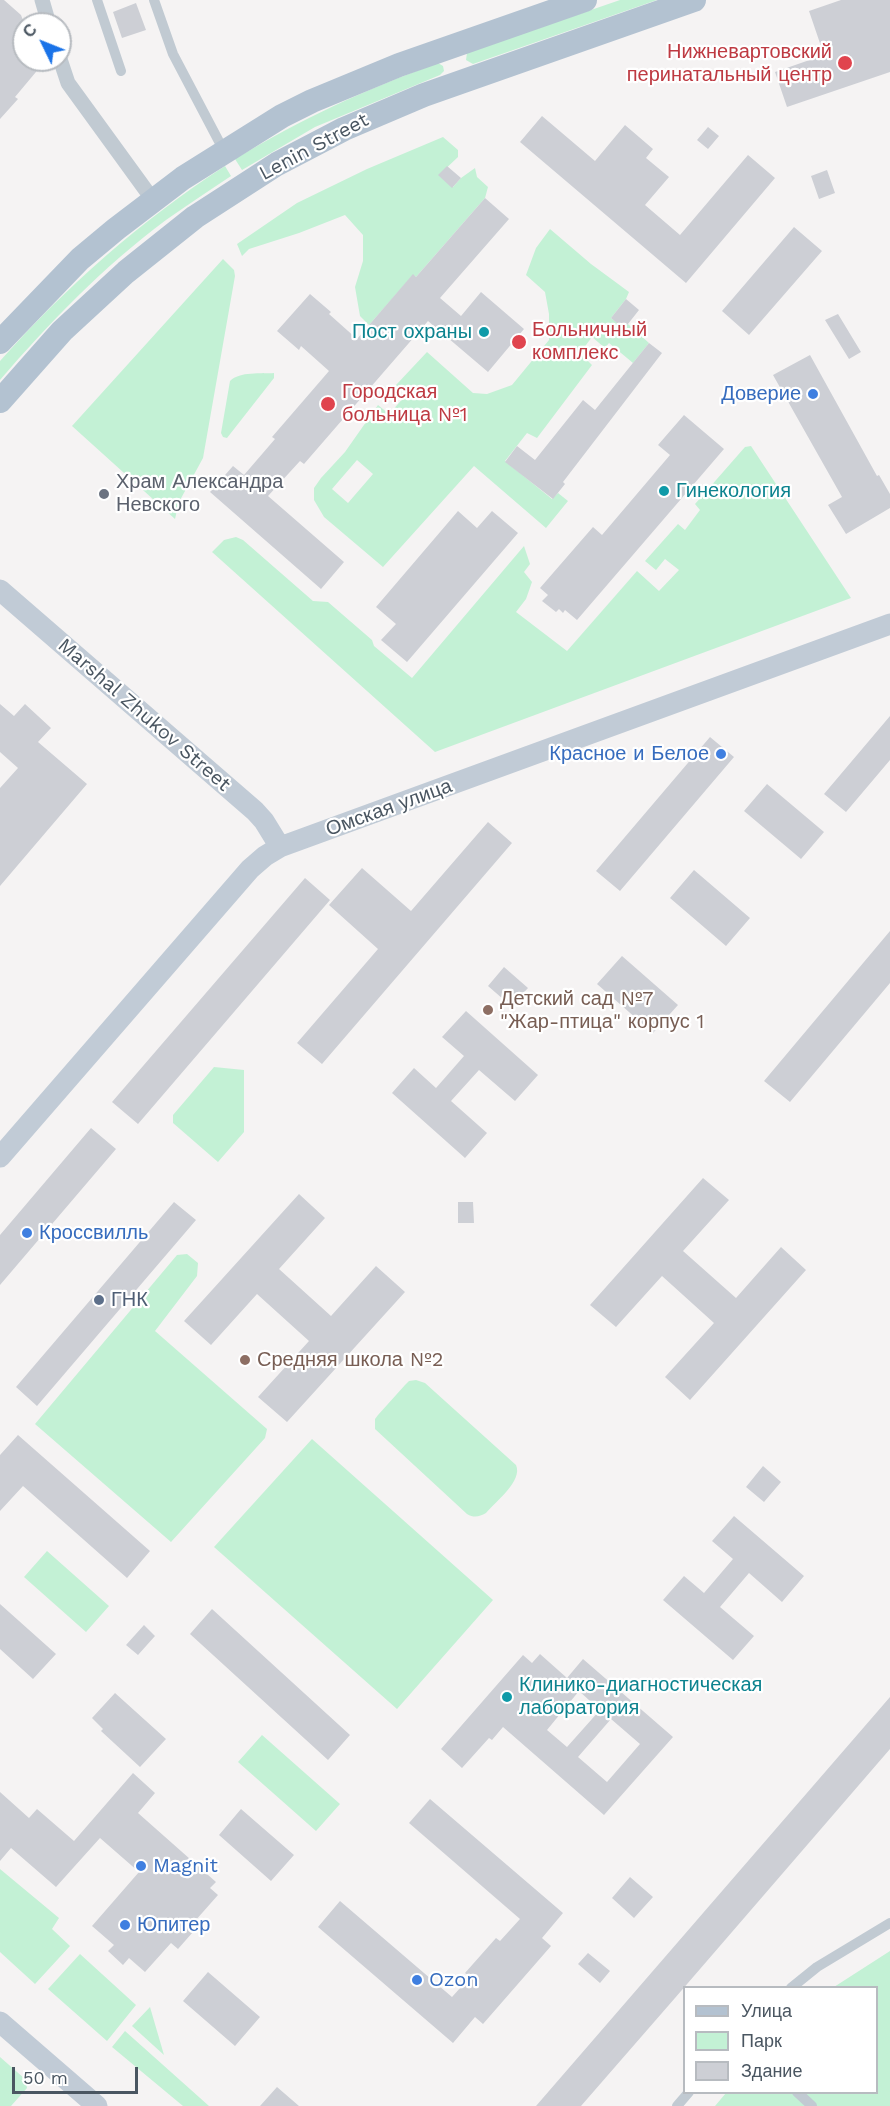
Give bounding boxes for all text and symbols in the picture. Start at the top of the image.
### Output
north arrow [12,12,72,72]
text: С [19,20,41,41]
place label: Нижневартовский перинатальный центр [627,40,832,87]
marker: Нижневартовский перинатальный центр [836,54,854,72]
street label: Lenin Street [255,108,373,186]
place label: Больничный комплекс [532,318,647,365]
place label: Пост охраны [352,320,472,344]
marker: Пост охраны [477,325,491,339]
marker: Больничный комплекс [510,333,528,351]
place label: Городская больница №1 [342,380,468,427]
place label: Доверие [721,382,801,406]
marker: Доверие [806,387,820,401]
marker: Городская больница №1 [319,395,337,413]
place label: Храм Александра Невского [116,470,283,517]
place label: Гинекология [676,479,791,503]
marker: Гинекология [657,484,671,498]
marker: Храм Александра Невского [97,487,111,501]
street label: Marshal Zhukov Street [53,633,235,797]
place label: Красное и Белое [549,742,709,766]
marker: Красное и Белое [714,747,728,761]
street label: Омская улица [323,774,455,842]
place label: Детский сад №7 "Жар-птица" корпус 1 [500,987,704,1034]
marker: Детский сад №7 "Жар-птица" корпус 1 [481,1003,495,1017]
place label: Кроссвилль [39,1221,148,1245]
marker: Кроссвилль [20,1226,34,1240]
place label: ГНК [111,1288,148,1312]
marker: ГНК [92,1293,106,1307]
place label: Средняя школа №2 [257,1348,443,1372]
marker: Средняя школа №2 [238,1353,252,1367]
place label: Клинико-диагностическая лаборатория [519,1673,762,1720]
marker: Клинико-диагностическая лаборатория [500,1690,514,1704]
place label: Magnit [153,1854,218,1878]
marker: Magnit [134,1859,148,1873]
place label: Юпитер [137,1913,210,1937]
marker: Юпитер [118,1918,132,1932]
place label: Ozon [429,1968,479,1992]
marker: Ozon [410,1973,424,1987]
legend [683,1986,878,2094]
text: Улица [741,2000,792,2021]
text: Парк [741,2030,782,2051]
scale bar [15,2055,141,2093]
text: Здание [741,2060,802,2081]
text: 50 m [23,2067,68,2088]

